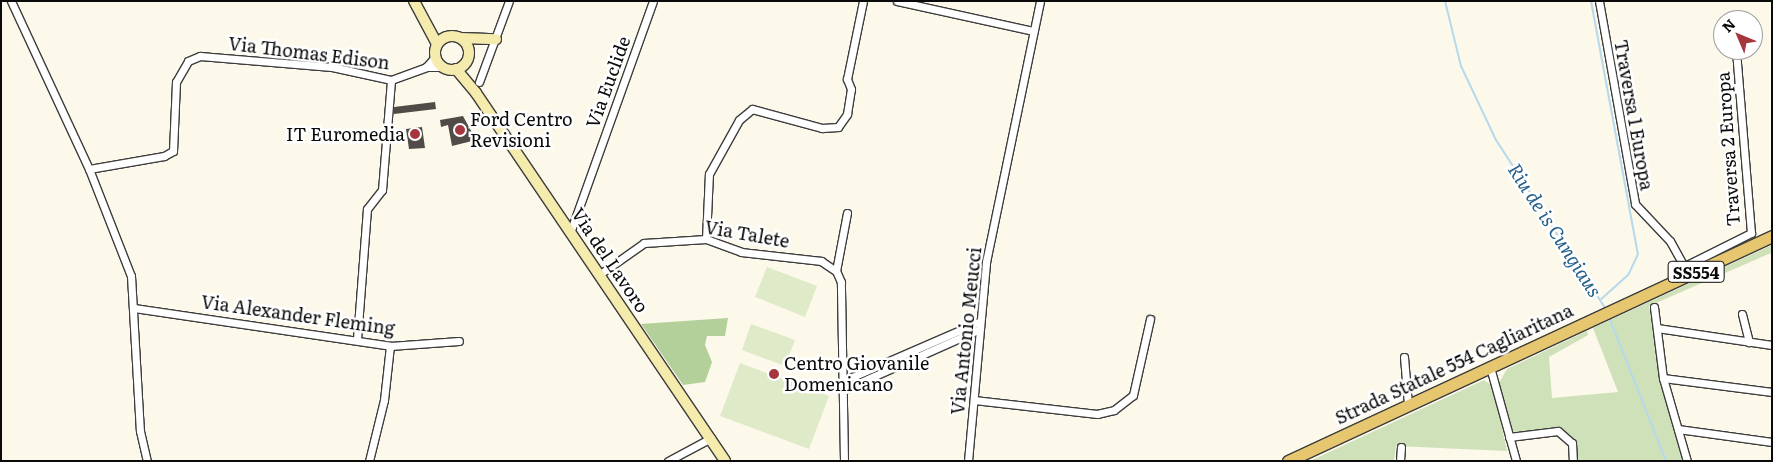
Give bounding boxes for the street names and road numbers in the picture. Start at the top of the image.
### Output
street label: Via Thomas Edison [227,32,391,74]
street label: Via Euclide [581,33,635,131]
street label: Traversa 1 Europa [1610,38,1658,192]
street label: Traversa 2 Europa [1712,71,1744,227]
street label: Via del Lavoro [567,203,653,317]
street label: Via Talete [703,216,791,252]
street label: Via Antonio Meucci [946,246,986,416]
road number: SS554 [1667,258,1725,286]
street label: Via Alexander Fleming [200,291,396,339]
street label: Strada Statale 554 Cagliaritana [1332,299,1576,429]

